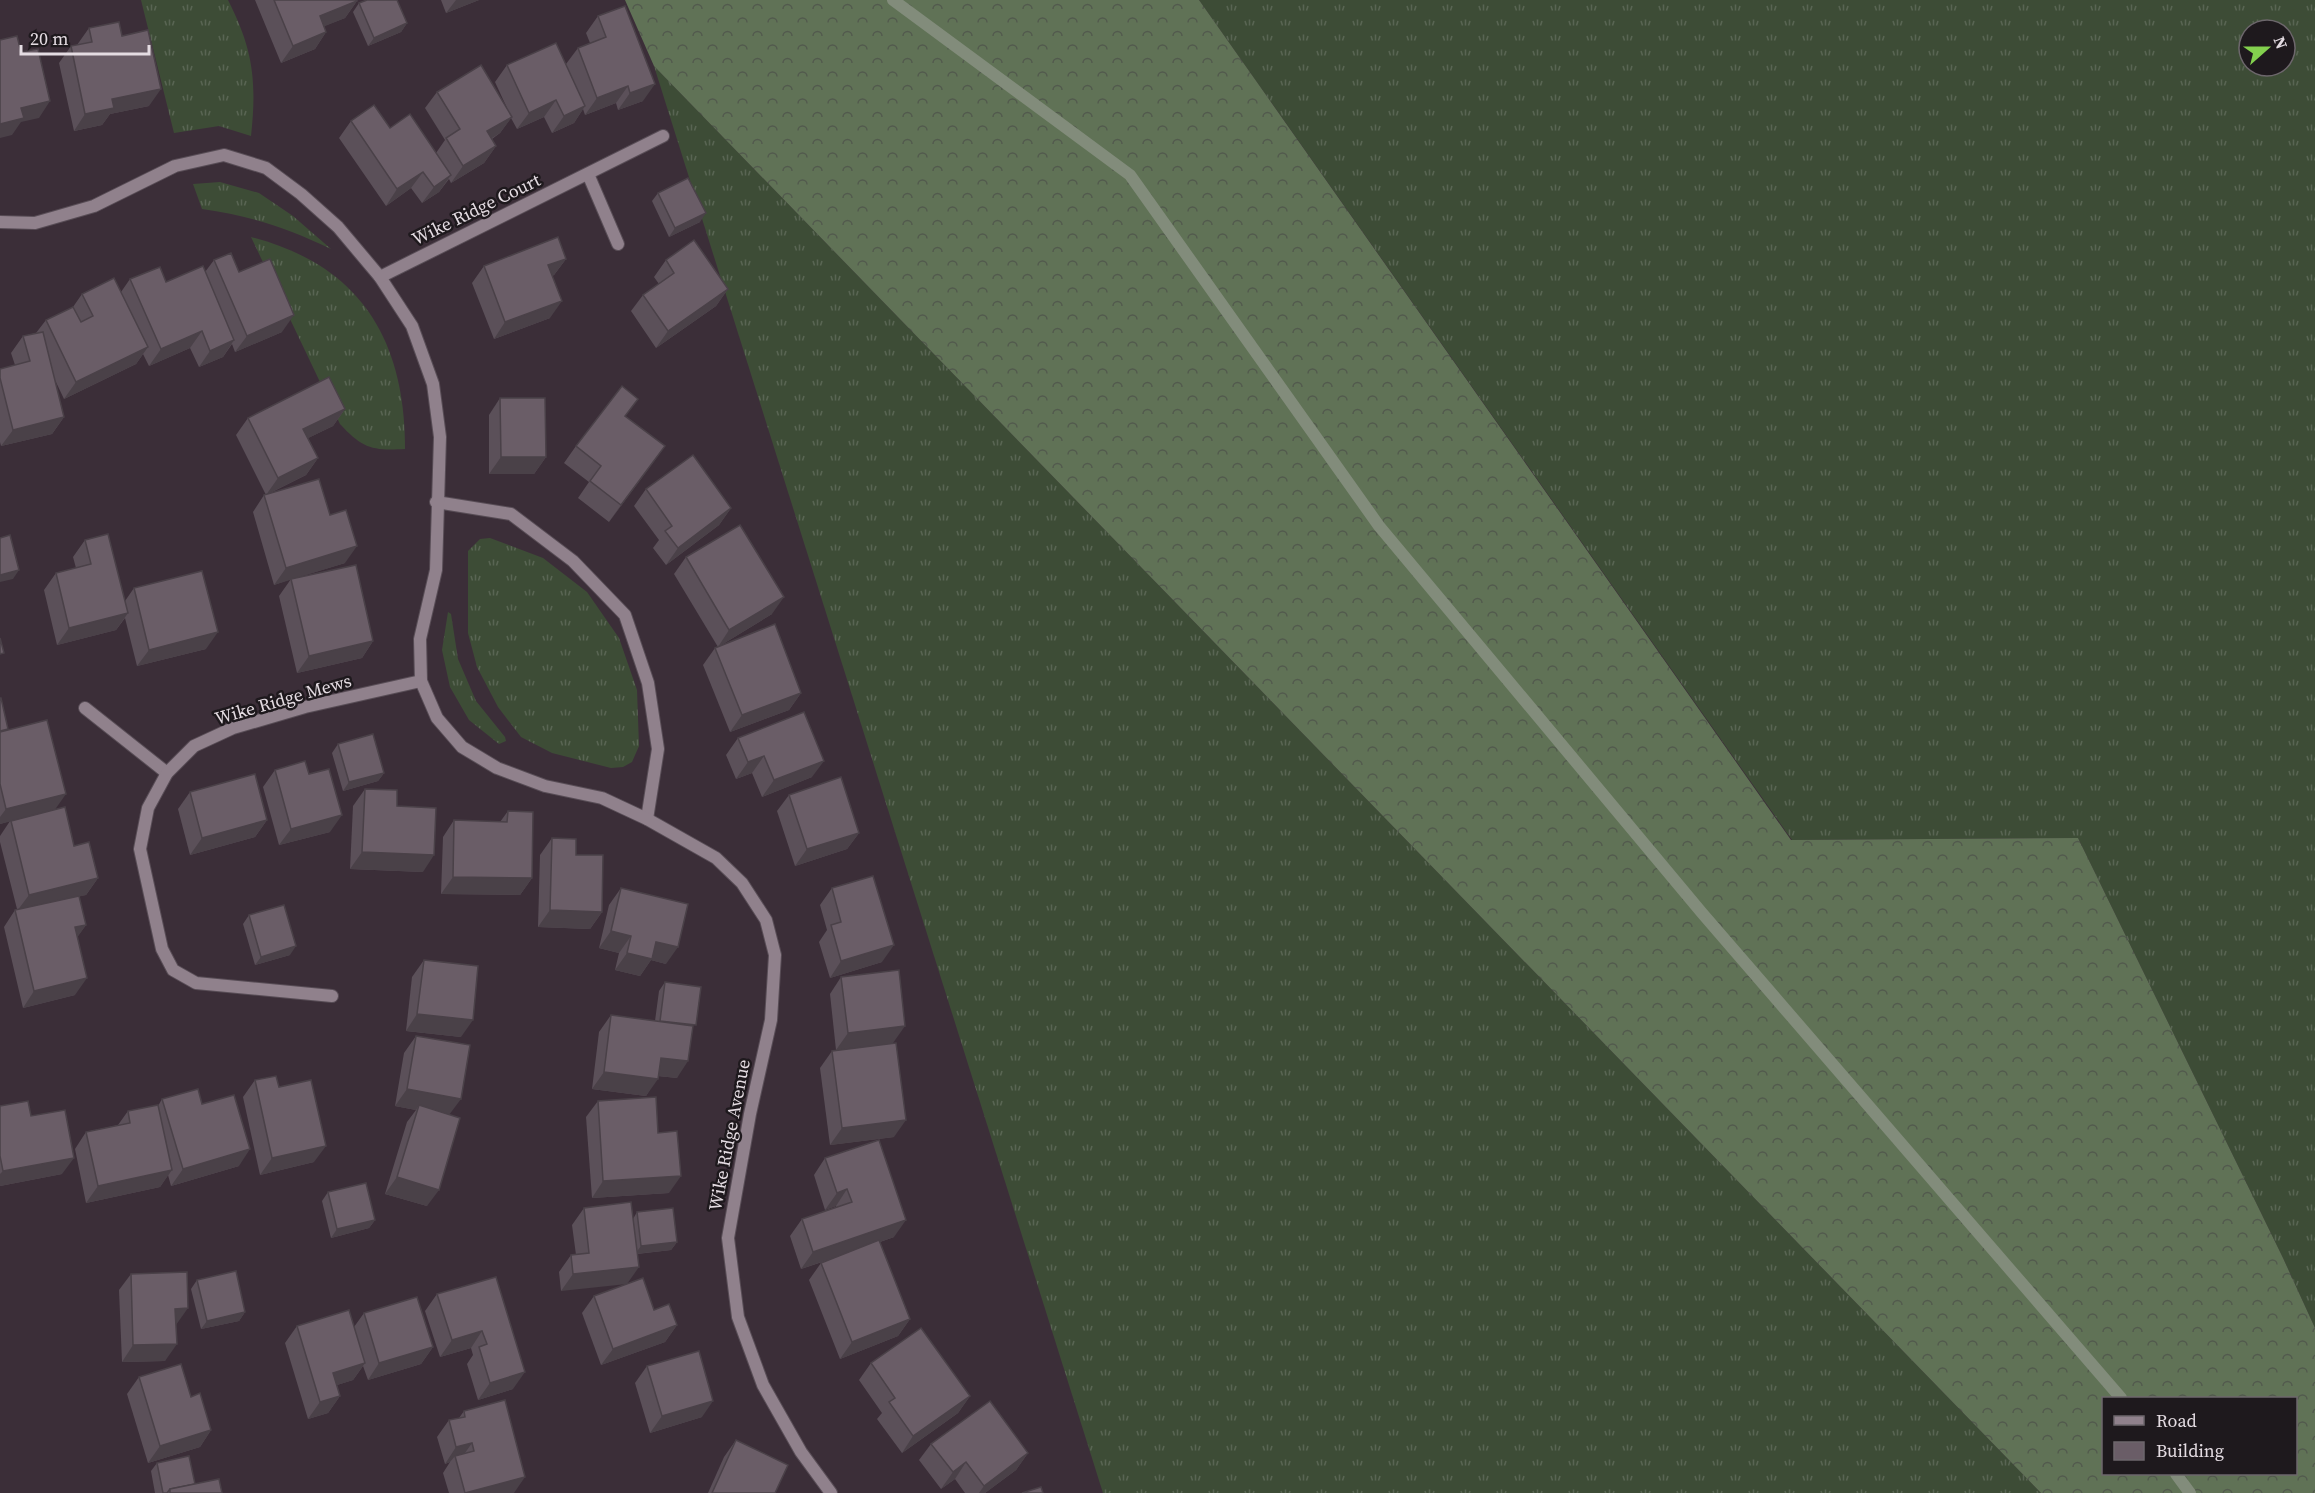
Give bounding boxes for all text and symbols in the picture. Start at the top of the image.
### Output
scale bar [21,18,148,56]
north arrow [2237,18,2297,78]
text: 20 m [30,26,68,51]
text: N [2269,33,2293,52]
street label: Wike Ridge Court [408,167,545,251]
street label: Wike Ridge Mews [212,667,354,730]
street label: Wike Ridge Avenue [702,1057,756,1213]
legend [2102,1397,2297,1475]
text: Road [2156,1408,2197,1433]
text: Building [2156,1438,2224,1463]

